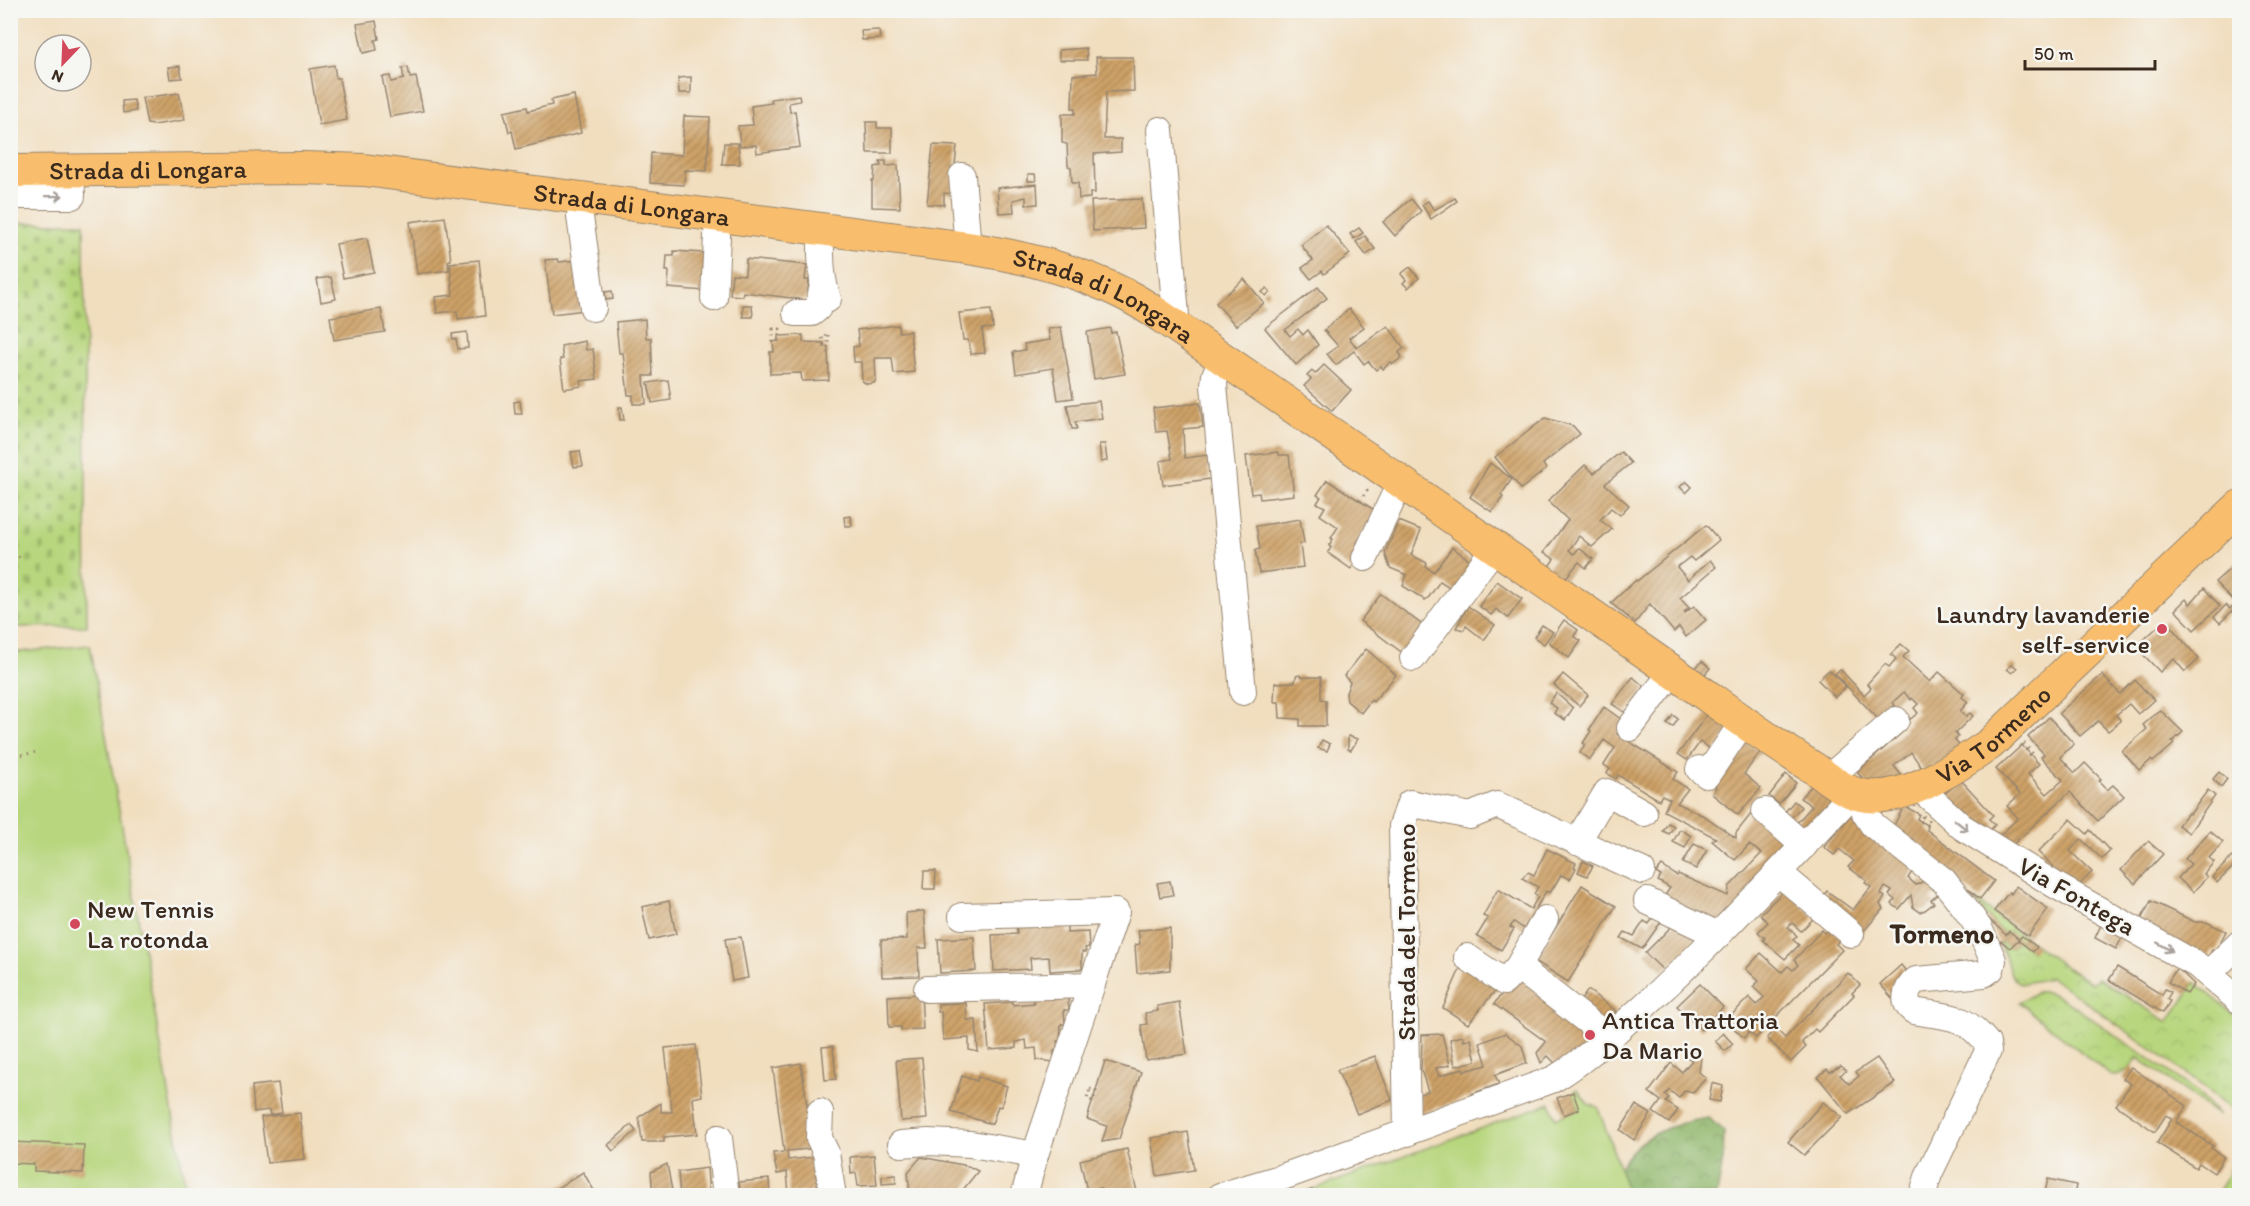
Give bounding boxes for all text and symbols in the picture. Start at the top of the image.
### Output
north arrow [33,33,93,93]
scale bar [2025,33,2156,71]
text: 50 m [2034,43,2074,65]
text: N [49,65,66,87]
street label: Strada di Longara [49,153,247,187]
street label: Strada di Longara [532,176,732,233]
one-way arrow [43,190,63,202]
street label: Strada di Longara [1010,241,1201,351]
place label: Laundry lavanderie self-service [1936,598,2150,660]
marker: Laundry lavanderie self-service [2155,622,2169,636]
street label: Via Tormeno [1930,678,2058,791]
one-way arrow [1953,819,1969,832]
street label: Strada del Tormeno [1390,823,1422,1041]
street label: Via Fontega [2013,850,2142,943]
place label: New Tennis La rotonda [87,893,214,955]
district label: Tormeno [1889,916,1994,950]
marker: New Tennis La rotonda [68,917,82,931]
one-way arrow [2156,941,2173,953]
place label: Antica Trattoria Da Mario [1602,1004,1779,1066]
marker: Antica Trattoria Da Mario [1583,1028,1597,1042]

